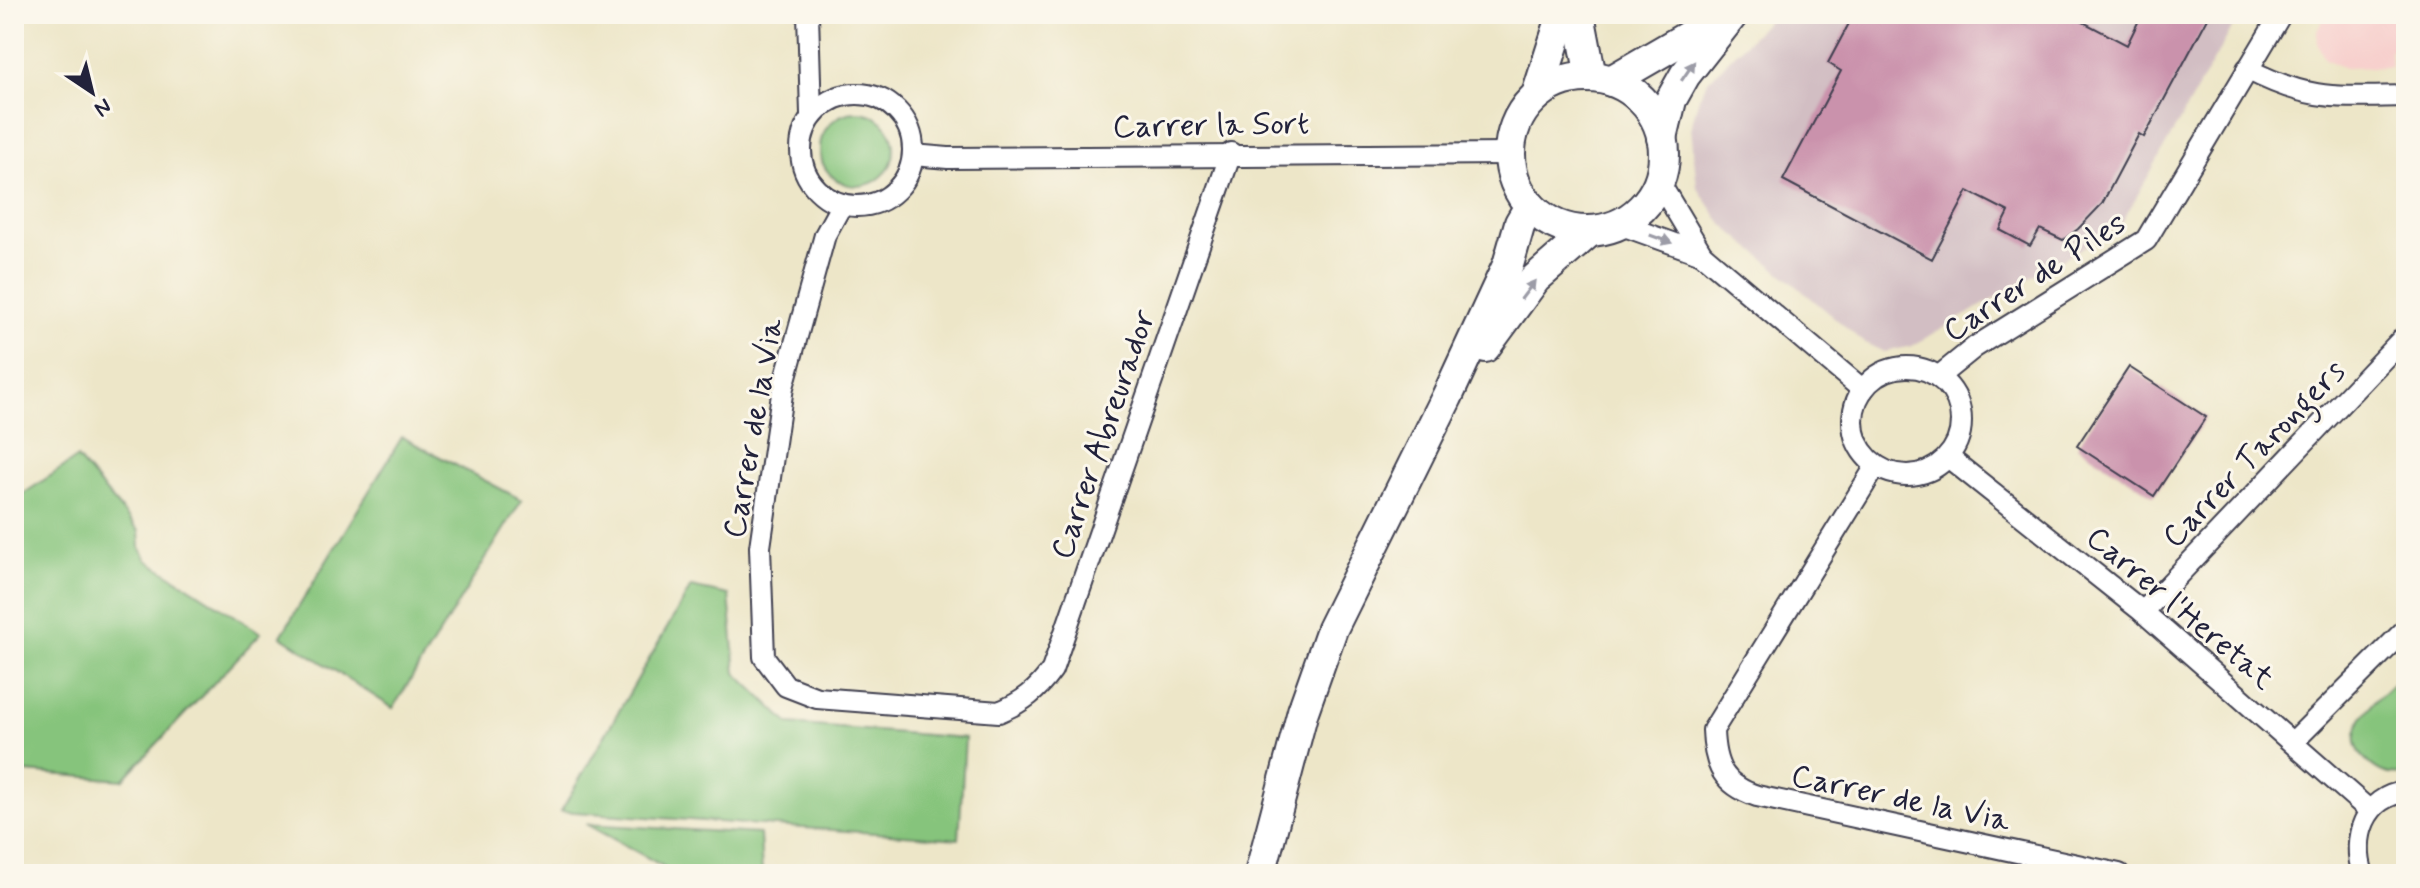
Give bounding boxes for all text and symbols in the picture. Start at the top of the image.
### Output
north arrow [52,52,132,132]
one-way arrow [1680,60,1695,81]
text: N [88,91,116,122]
street label: Carrer la Sort [1112,103,1310,149]
street label: Carrer de Piles [1936,203,2135,352]
one-way arrow [1649,233,1673,246]
one-way arrow [1519,280,1535,300]
street label: Carrer Abreurador [1042,304,1166,565]
street label: Carrer de la Via [714,314,794,542]
street label: Carrer Tarongers [2154,351,2357,560]
street label: Carrer l'Heretat [2077,517,2283,700]
street label: Carrer de la Via [1787,755,2015,843]

